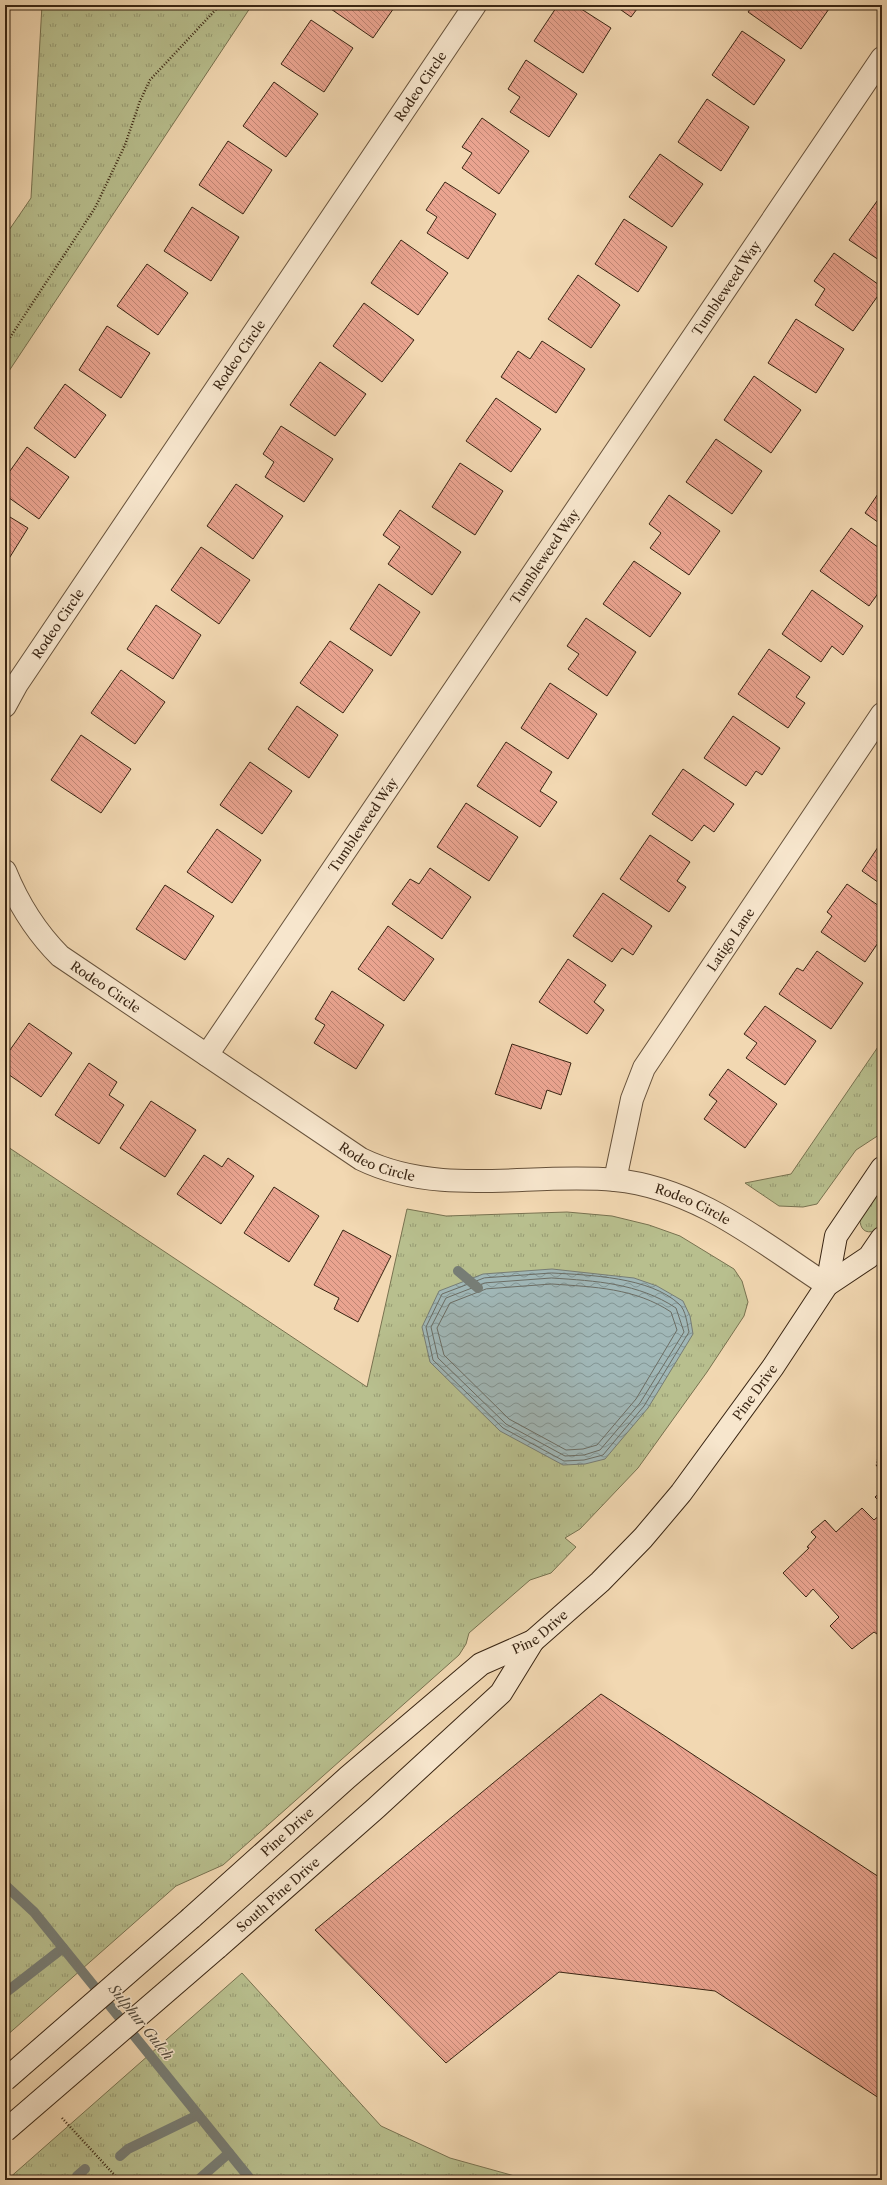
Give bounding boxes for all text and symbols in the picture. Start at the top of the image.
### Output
street label: Rodeo Circle [391,48,450,125]
street label: Tumbleweed Way [688,237,764,339]
street label: Rodeo Circle [210,317,268,393]
street label: Tumbleweed Way [507,505,583,607]
street label: Rodeo Circle [28,585,87,662]
street label: Tumbleweed Way [325,774,401,875]
street label: Latigo Lane [703,905,757,974]
street label: Rodeo Circle [67,957,144,1016]
street label: Rodeo Circle [336,1139,416,1184]
street label: Rodeo Circle [653,1180,733,1228]
street label: Pine Drive [729,1361,780,1423]
street label: Pine Drive [510,1606,571,1657]
street label: Pine Drive [257,1804,317,1860]
street label: South Pine Drive [233,1854,323,1935]
water label: Sulphur Gulch [104,1980,177,2064]

